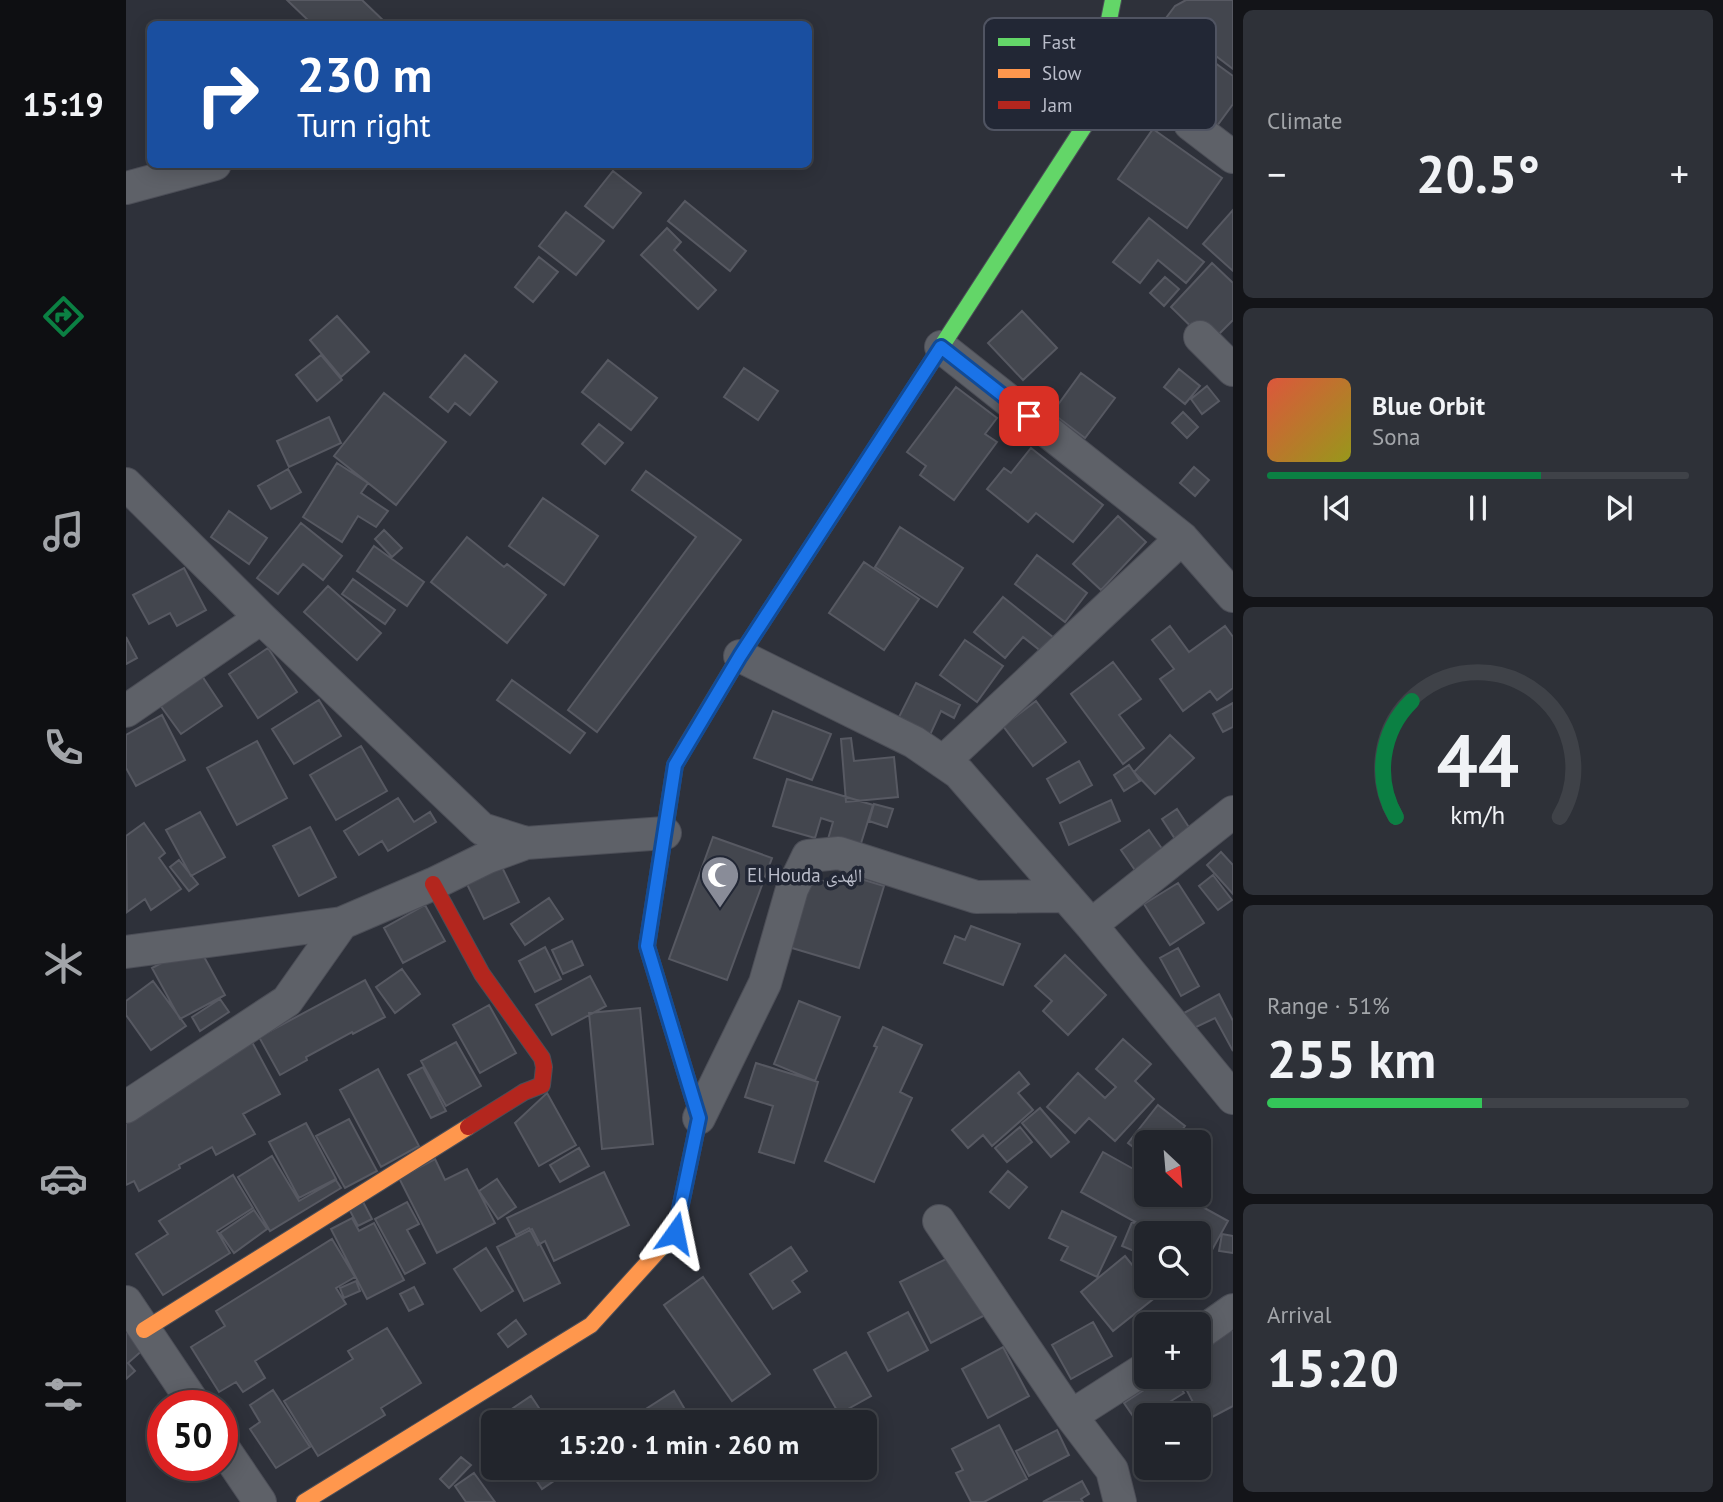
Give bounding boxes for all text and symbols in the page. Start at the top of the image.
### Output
legend [984,18,1216,130]
text: Fast [1042,30,1076,54]
text: 230 m [297,42,432,106]
icon: right [182,49,273,140]
text: Slow [1042,61,1082,85]
text: 15:19 [22,83,104,125]
text: Jam [1041,93,1072,117]
text: Turn right [297,104,431,146]
text: Climate [1267,106,1342,135]
text: 20.5° [1416,140,1540,207]
text: − [1267,149,1286,198]
text: + [1670,149,1689,198]
icon: directions [39,292,88,341]
pin [999,386,1059,446]
text: Blue Orbit [1372,389,1485,422]
icon: arrive [1010,397,1048,435]
text: Sona [1372,422,1421,451]
icon: previous [1318,489,1356,527]
icon: pause [1459,489,1497,527]
icon: next [1600,489,1638,527]
icon: music [39,507,88,556]
text: 44 [1437,713,1519,807]
icon: phone [39,723,88,772]
text: km/h [1451,799,1505,831]
mosque icon: El Houda الهدى [699,854,741,909]
place label: El Houda الهدى [747,863,862,887]
icon: climate [39,939,88,988]
text: Range · 51% [1267,991,1390,1020]
text: 255 km [1267,1025,1436,1092]
north arrow [1134,1130,1211,1208]
map controls [1134,1130,1211,1480]
icon: car [39,1154,88,1203]
position arrow [638,1196,712,1270]
button: search [1134,1221,1211,1298]
text: Arrival [1267,1300,1331,1329]
button: + [1134,1312,1211,1389]
text: 15:20 [1267,1334,1399,1401]
icon: filters [39,1370,88,1419]
speed limit sign: 50 [147,1390,238,1481]
button: − [1134,1403,1211,1480]
text: 15:20 · 1 min · 260 m [559,1428,799,1461]

